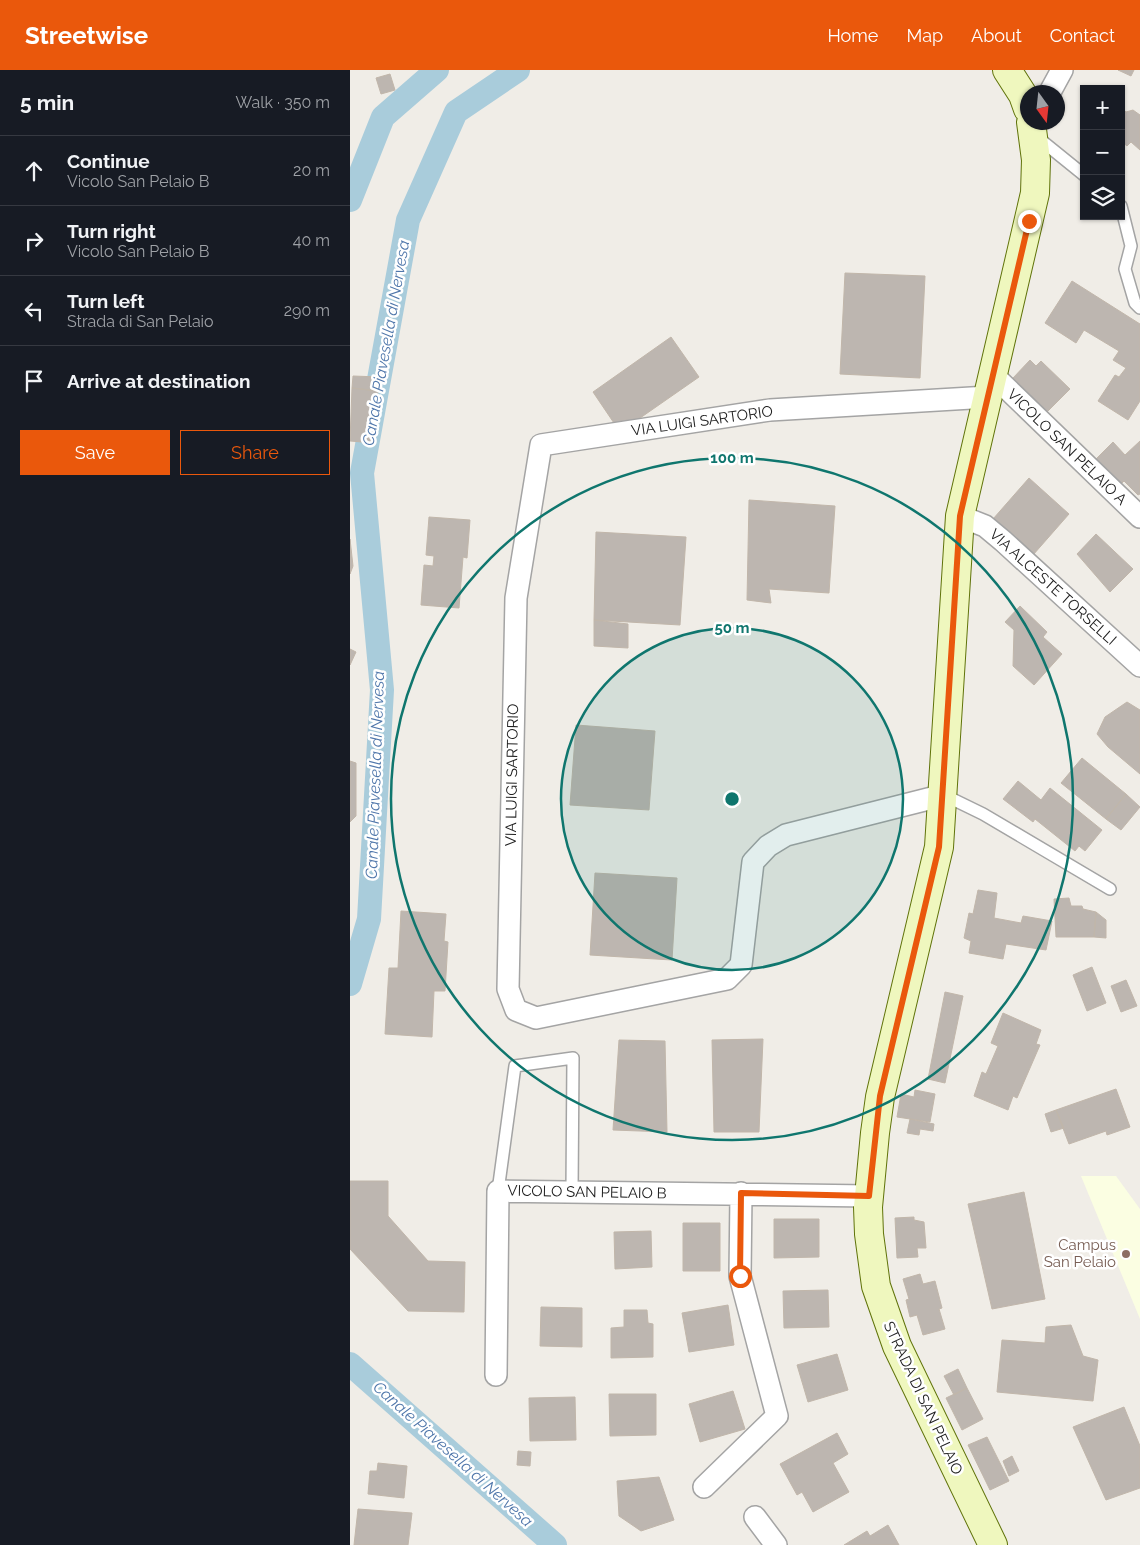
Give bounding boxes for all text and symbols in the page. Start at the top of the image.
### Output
text: Streetwise [25,21,148,50]
text: Home [827,25,878,46]
text: Map [906,25,943,46]
text: About [971,25,1022,46]
text: Contact [1050,25,1115,46]
north arrow [1020,85,1065,130]
map controls [1080,85,1125,220]
button: + [1080,85,1125,130]
text: 5 min [20,90,74,115]
text: Walk · 350 m [236,93,330,112]
button: − [1080,130,1125,175]
text: Continue [67,150,150,172]
icon: ahead [20,157,48,185]
text: 20 m [293,161,330,180]
text: Vicolo San Pelaio B [67,172,209,191]
button: layers [1080,175,1125,220]
route end [1018,210,1041,233]
text: Turn right [67,220,156,242]
icon: right [20,227,48,255]
text: 40 m [293,231,330,250]
water label: Canale Piavesella di Nervesa [359,238,414,447]
text: Vicolo San Pelaio B [67,242,209,261]
text: Turn left [67,290,144,312]
icon: left [20,297,48,325]
text: 290 m [284,301,330,320]
text: Strada di San Pelaio [67,312,214,331]
icon: arrive [20,367,48,395]
text: Arrive at destination [67,370,251,392]
street label: VICOLO SAN PELAIO A [1004,385,1130,509]
street label: VIA LUIGI SARTORIO [630,402,774,440]
button: Save [20,430,170,475]
button: Share [180,430,330,475]
text: 100 m [710,449,754,467]
street label: VIA ALCESTE TORSELLI [986,525,1120,649]
text: 50 m [714,619,750,637]
water label: Canale Piavesella di Nervesa [362,670,388,879]
street label: VIA LUIGI SARTORIO [502,704,522,846]
centre of rings [723,790,741,808]
street label: VICOLO SAN PELAIO B [507,1182,667,1202]
place label: Campus San Pelaio [1044,1236,1116,1271]
marker: Campus San Pelaio [1120,1248,1132,1260]
route start [729,1265,752,1288]
street label: STRADA DI SAN PELAIO [880,1319,966,1477]
water label: Canale Piavesella di Nervesa [369,1377,537,1531]

